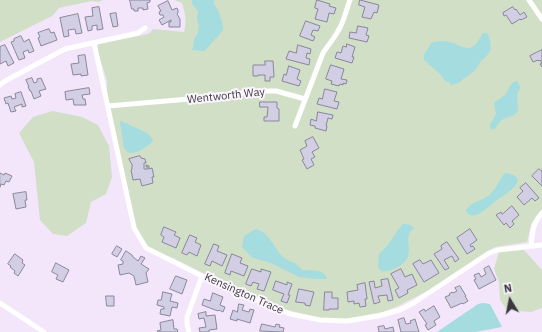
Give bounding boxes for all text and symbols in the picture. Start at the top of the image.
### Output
street label: Wentworth Way [186,85,266,107]
street label: Kensington Trace [202,271,286,317]
north arrow [490,280,530,320]
text: N [503,281,513,296]

